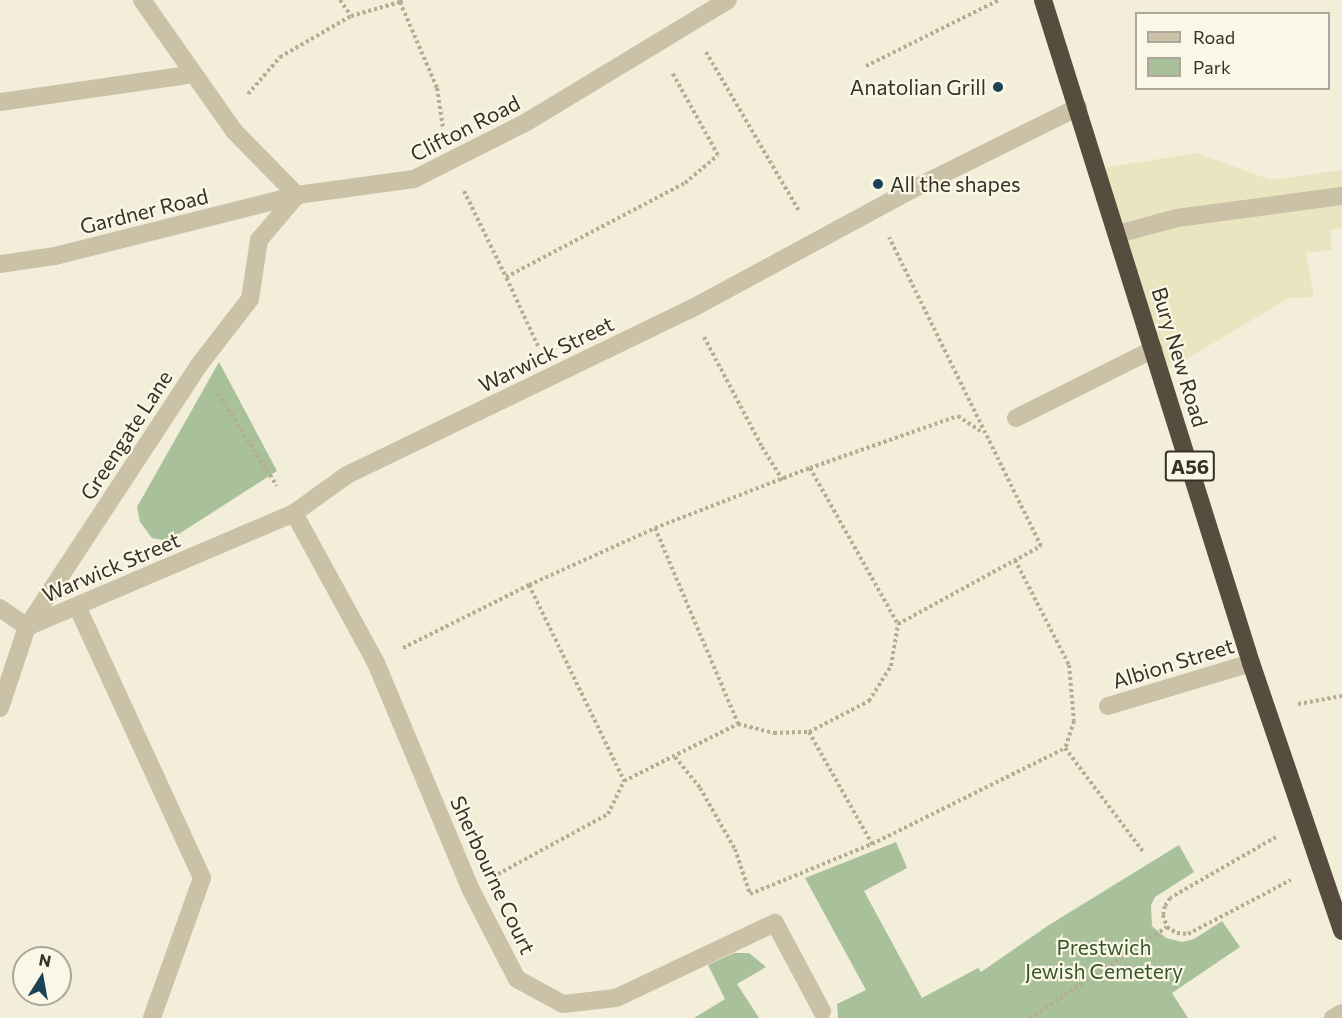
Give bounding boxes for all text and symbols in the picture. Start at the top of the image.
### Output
legend [1135,12,1330,90]
text: Road [1193,26,1235,48]
text: Park [1193,56,1231,78]
place label: Anatolian Grill [850,74,986,100]
marker: Anatolian Grill [991,80,1005,94]
street label: Clifton Road [406,90,524,166]
place label: All the shapes [890,171,1021,197]
marker: All the shapes [871,177,885,191]
street label: Gardner Road [77,183,211,239]
street label: Bury New Road [1147,284,1213,430]
street label: Warwick Street [474,310,618,398]
street label: Greengate Lane [75,365,177,505]
road number: A56 [1164,449,1216,483]
street label: Warwick Street [38,527,184,607]
street label: Albion Street [1109,633,1237,693]
street label: Sherbourne Court [445,792,541,958]
park label: Prestwich Jewish Cemetery [1025,934,1183,984]
north arrow [12,946,72,1006]
text: N [37,949,53,970]

